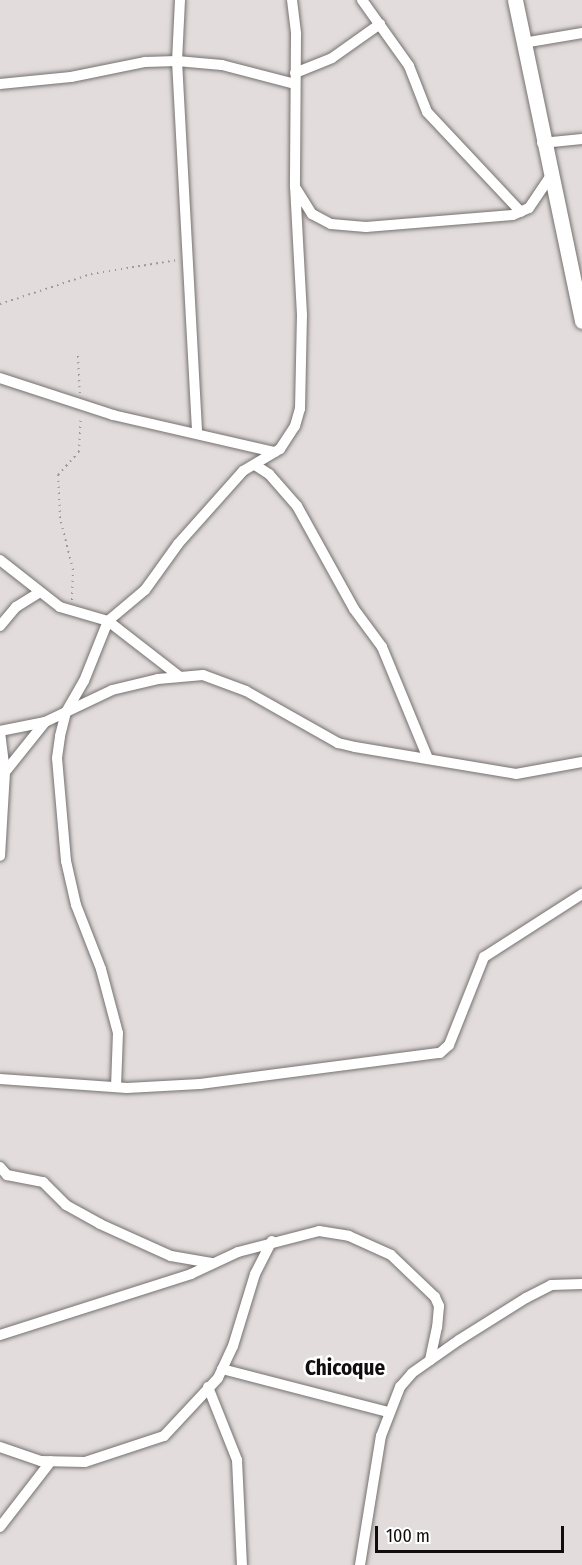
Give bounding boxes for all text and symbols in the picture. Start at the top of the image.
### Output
district label: Chicoque [305,1355,385,1381]
scale bar [378,1514,567,1552]
text: 100 m [386,1525,430,1547]

